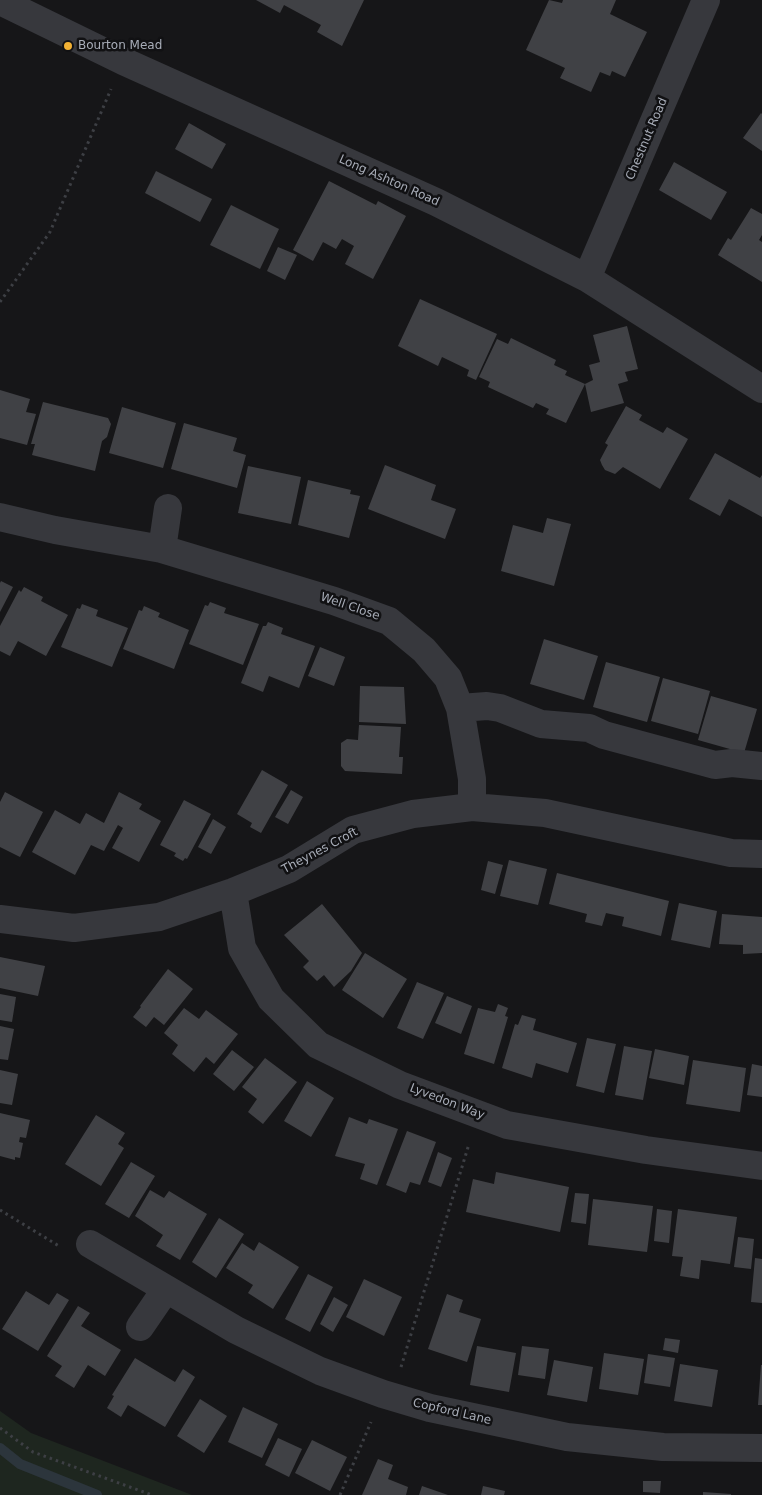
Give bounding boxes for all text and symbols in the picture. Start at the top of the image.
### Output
place label: Bourton Mead [78,39,162,53]
marker: Bourton Mead [62,40,74,52]
street label: Chestnut Road [623,96,671,182]
street label: Long Ashton Road [337,152,441,210]
street label: Well Close [318,590,382,624]
street label: Theynes Croft [280,825,360,877]
street label: Lyvedon Way [407,1081,487,1123]
street label: Copford Lane [411,1396,493,1428]

